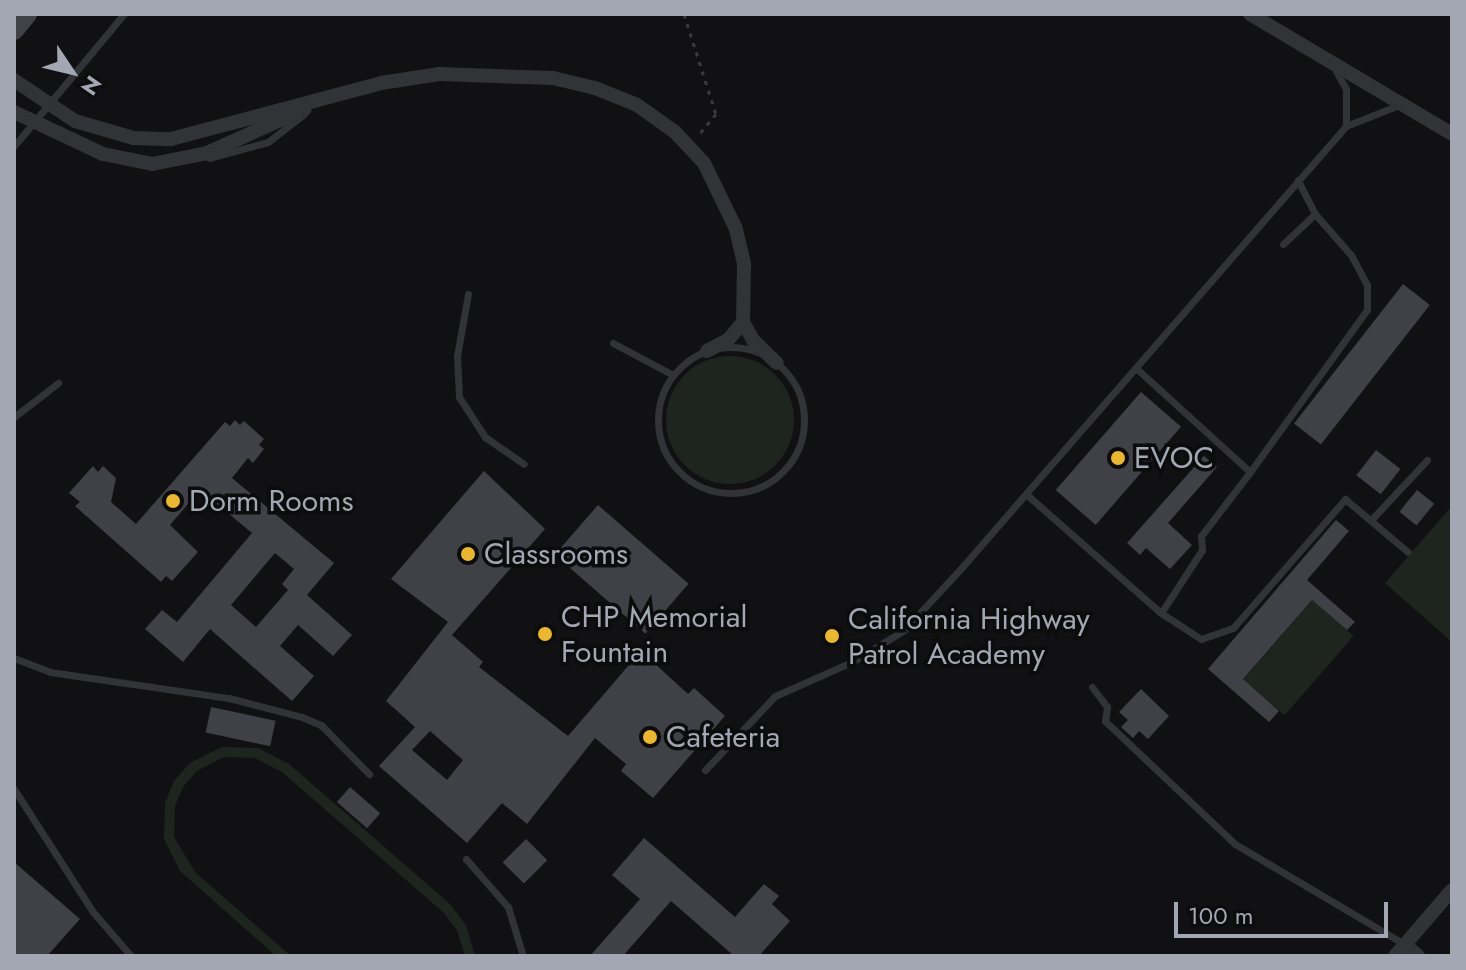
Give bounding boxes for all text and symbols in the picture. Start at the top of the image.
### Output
north arrow [32,32,112,112]
text: N [74,69,110,102]
place label: EVOC [1134,440,1214,476]
marker: EVOC [1109,449,1127,467]
place label: Dorm Rooms [189,483,354,519]
marker: Dorm Rooms [164,492,182,510]
place label: Classrooms [484,536,628,572]
marker: Classrooms [459,545,477,563]
place label: CHP Memorial Fountain [561,599,747,670]
place label: California Highway Patrol Academy [848,601,1090,672]
marker: CHP Memorial Fountain [536,625,554,643]
marker: California Highway Patrol Academy [823,627,841,645]
place label: Cafeteria [666,719,780,755]
marker: Cafeteria [641,728,659,746]
scale bar [1178,886,1392,936]
text: 100 m [1188,898,1254,933]

